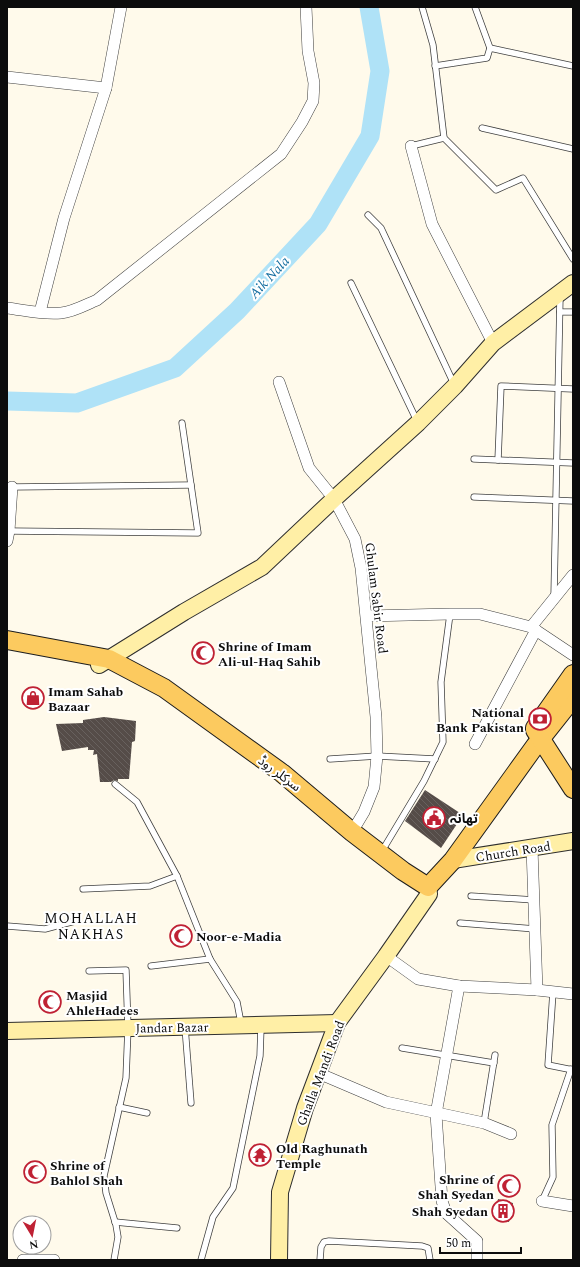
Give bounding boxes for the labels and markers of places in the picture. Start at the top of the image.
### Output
place label: Shrine of Imam Ali-ul-Haq Sahib [218,637,321,672]
mosque icon: Shrine of Imam Ali-ul-Haq Sahib [190,640,216,666]
place label: Imam Sahab Bazaar [48,682,124,717]
shop icon: Imam Sahab Bazaar [20,685,46,711]
place label: National Bank Pakistan [436,703,524,738]
bank icon: National Bank Pakistan [527,706,553,732]
public building icon: تھانہ [421,805,447,831]
place label: تھانہ [450,809,478,829]
mosque icon: Noor-e-Madia [168,923,194,949]
place label: Noor-e-Madia [196,927,282,947]
place label: Masjid AhleHadees [66,986,139,1021]
mosque icon: Masjid AhleHadees [37,989,63,1015]
place label: Old Raghunath Temple [276,1139,368,1174]
temple icon: Old Raghunath Temple [247,1142,273,1168]
place label: Shrine of Bahlol Shah [50,1156,123,1191]
mosque icon: Shrine of Bahlol Shah [22,1159,48,1185]
place label: Shrine of Shah Syedan [418,1170,495,1205]
mosque icon: Shrine of Shah Syedan [496,1173,522,1199]
building icon: Shah Syedan [490,1198,516,1224]
place label: Shah Syedan [412,1202,488,1222]

